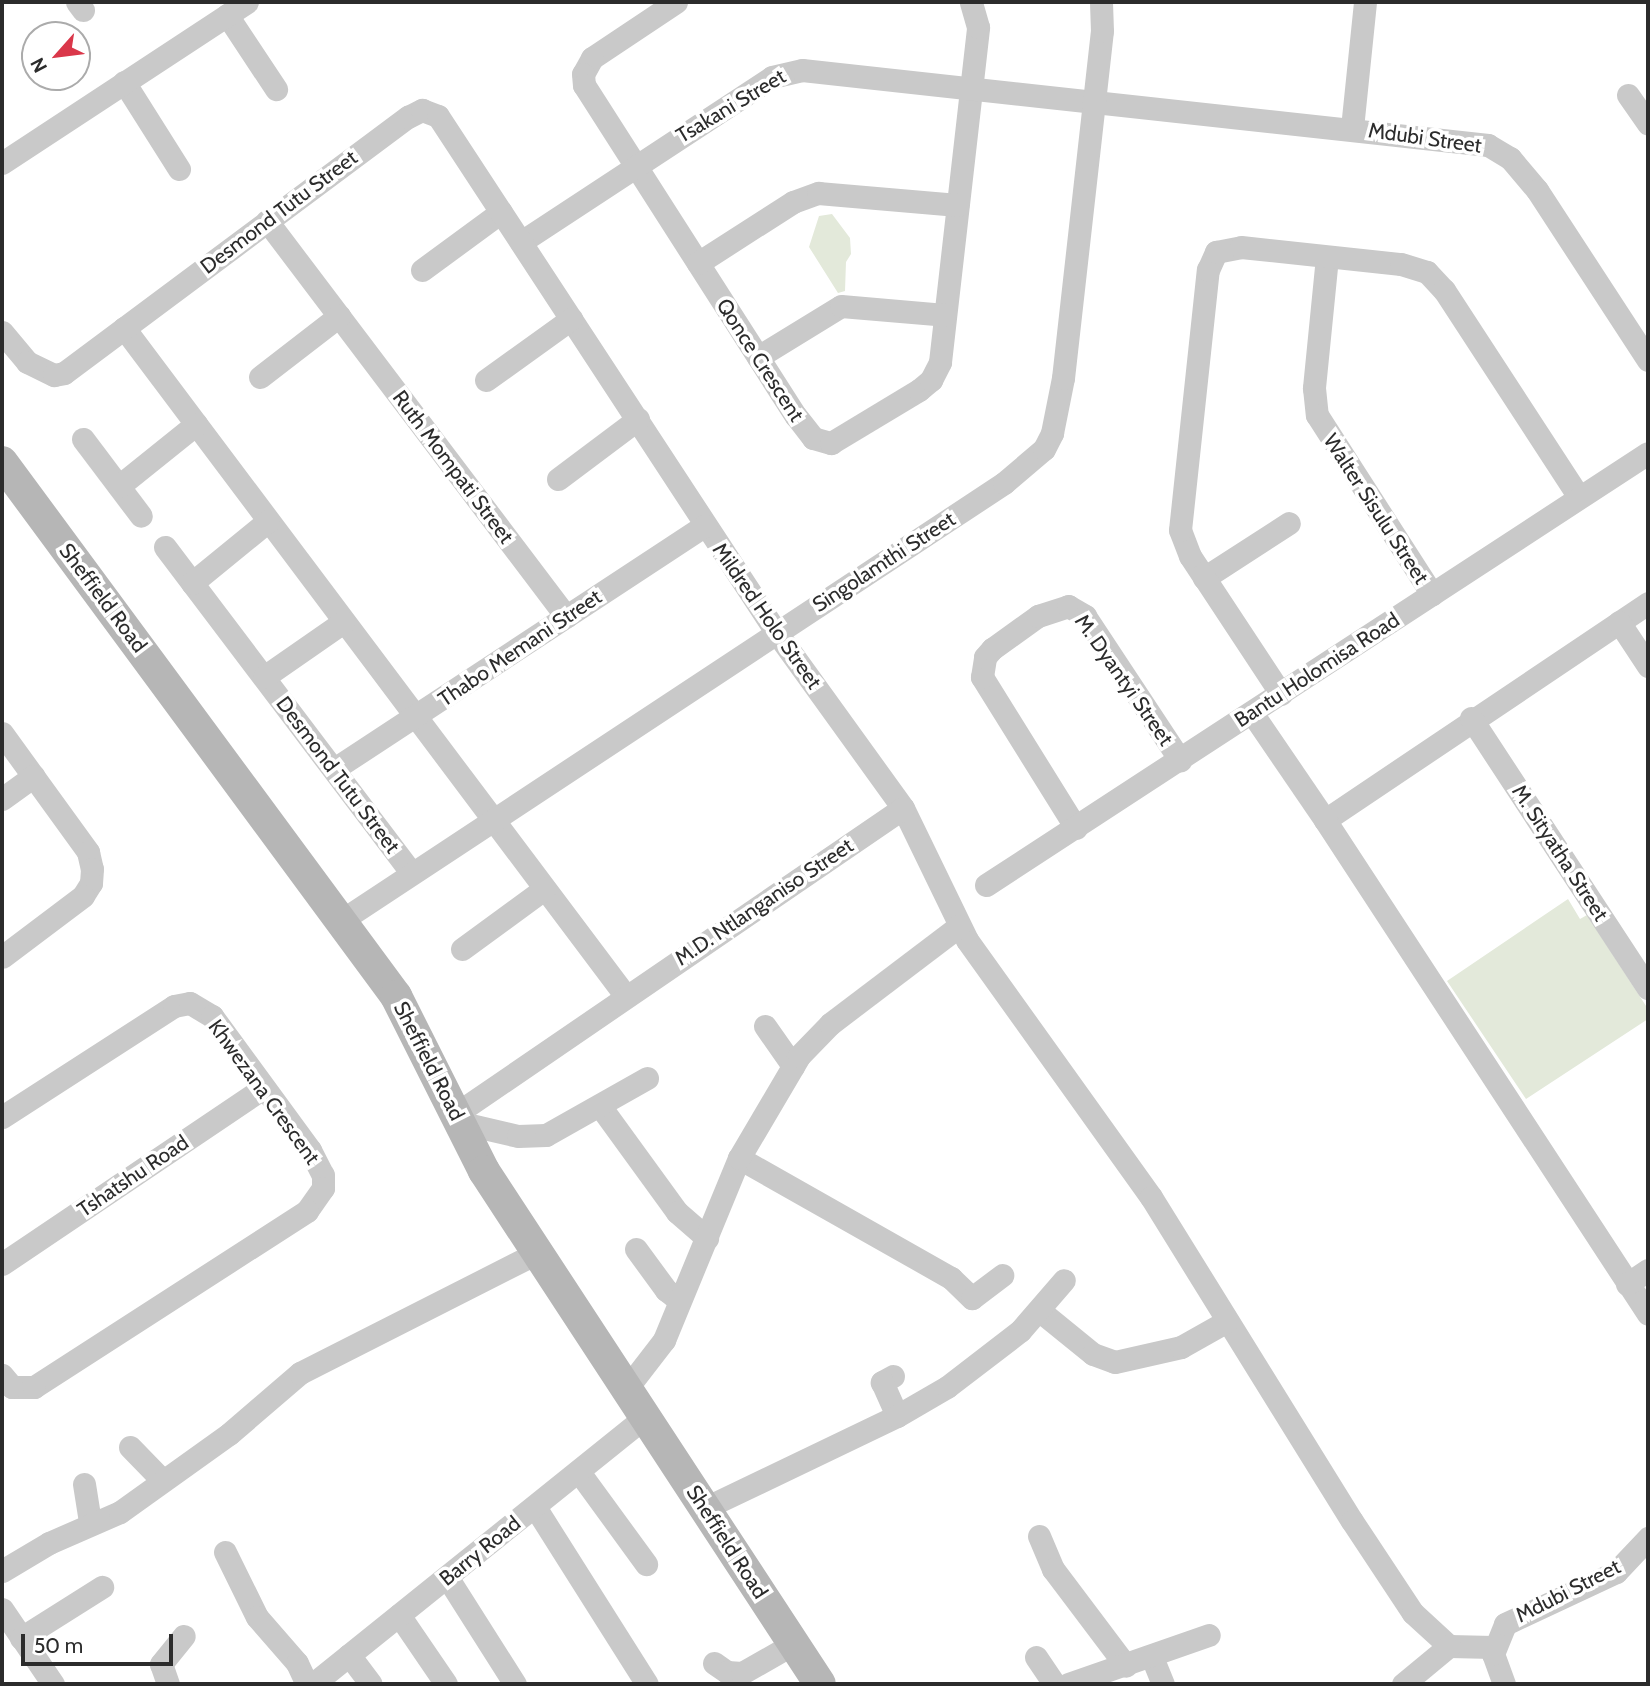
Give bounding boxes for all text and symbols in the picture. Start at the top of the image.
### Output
north arrow [21,21,91,91]
text: N [25,54,52,76]
street label: Tsakani Street [672,64,790,148]
street label: Mdubi Street [1367,118,1483,158]
street label: Desmond Tutu Street [196,145,362,279]
street label: Qonce Crescent [711,294,809,426]
street label: Ruth Mompati Street [387,385,519,549]
street label: Walter Sisulu Street [1318,429,1434,589]
street label: Singolamthi Street [808,506,960,618]
street label: Sheffield Road [54,538,152,658]
street label: Mildred Holo Street [707,538,827,694]
street label: Thabo Memani Street [434,584,606,712]
street label: Bantu Holomisa Road [1230,607,1404,733]
street label: M. Dyantyi Street [1069,610,1179,750]
street label: Desmond Tutu Street [271,692,405,858]
street label: M. Sityatha Street [1507,780,1613,926]
street label: M.D. Ntlanganiso Street [670,833,858,971]
street label: Sheffield Road [388,997,470,1125]
street label: Khwezana Crescent [203,1015,325,1169]
street label: Tshatshu Road [73,1130,193,1222]
street label: Sheffield Road [681,1481,773,1603]
street label: Barry Road [434,1511,526,1591]
street label: Mdubi Street [1511,1554,1625,1628]
scale bar [24,1620,177,1664]
text: 50 m [34,1633,83,1658]

